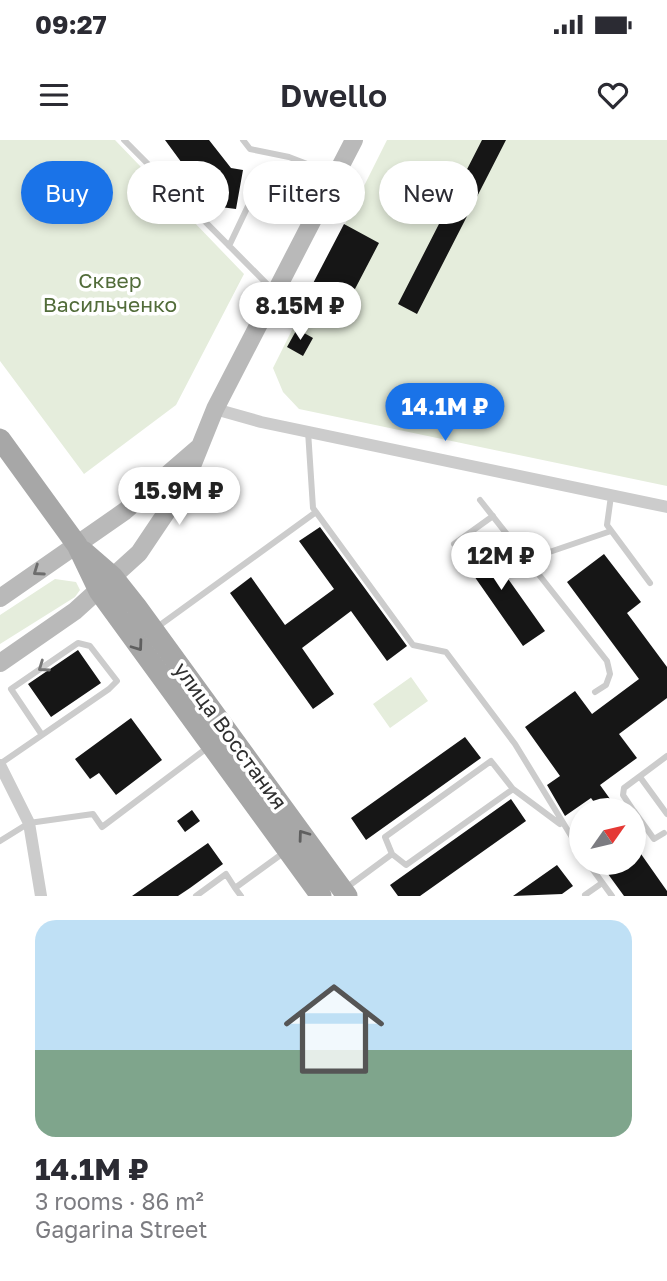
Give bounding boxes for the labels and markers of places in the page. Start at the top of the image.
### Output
pin: 8.15M ₽ [235,282,365,342]
pin: 14.1M ₽ [380,384,510,443]
pin: 15.9M ₽ [114,468,244,527]
pin: 12M ₽ [452,532,550,592]

